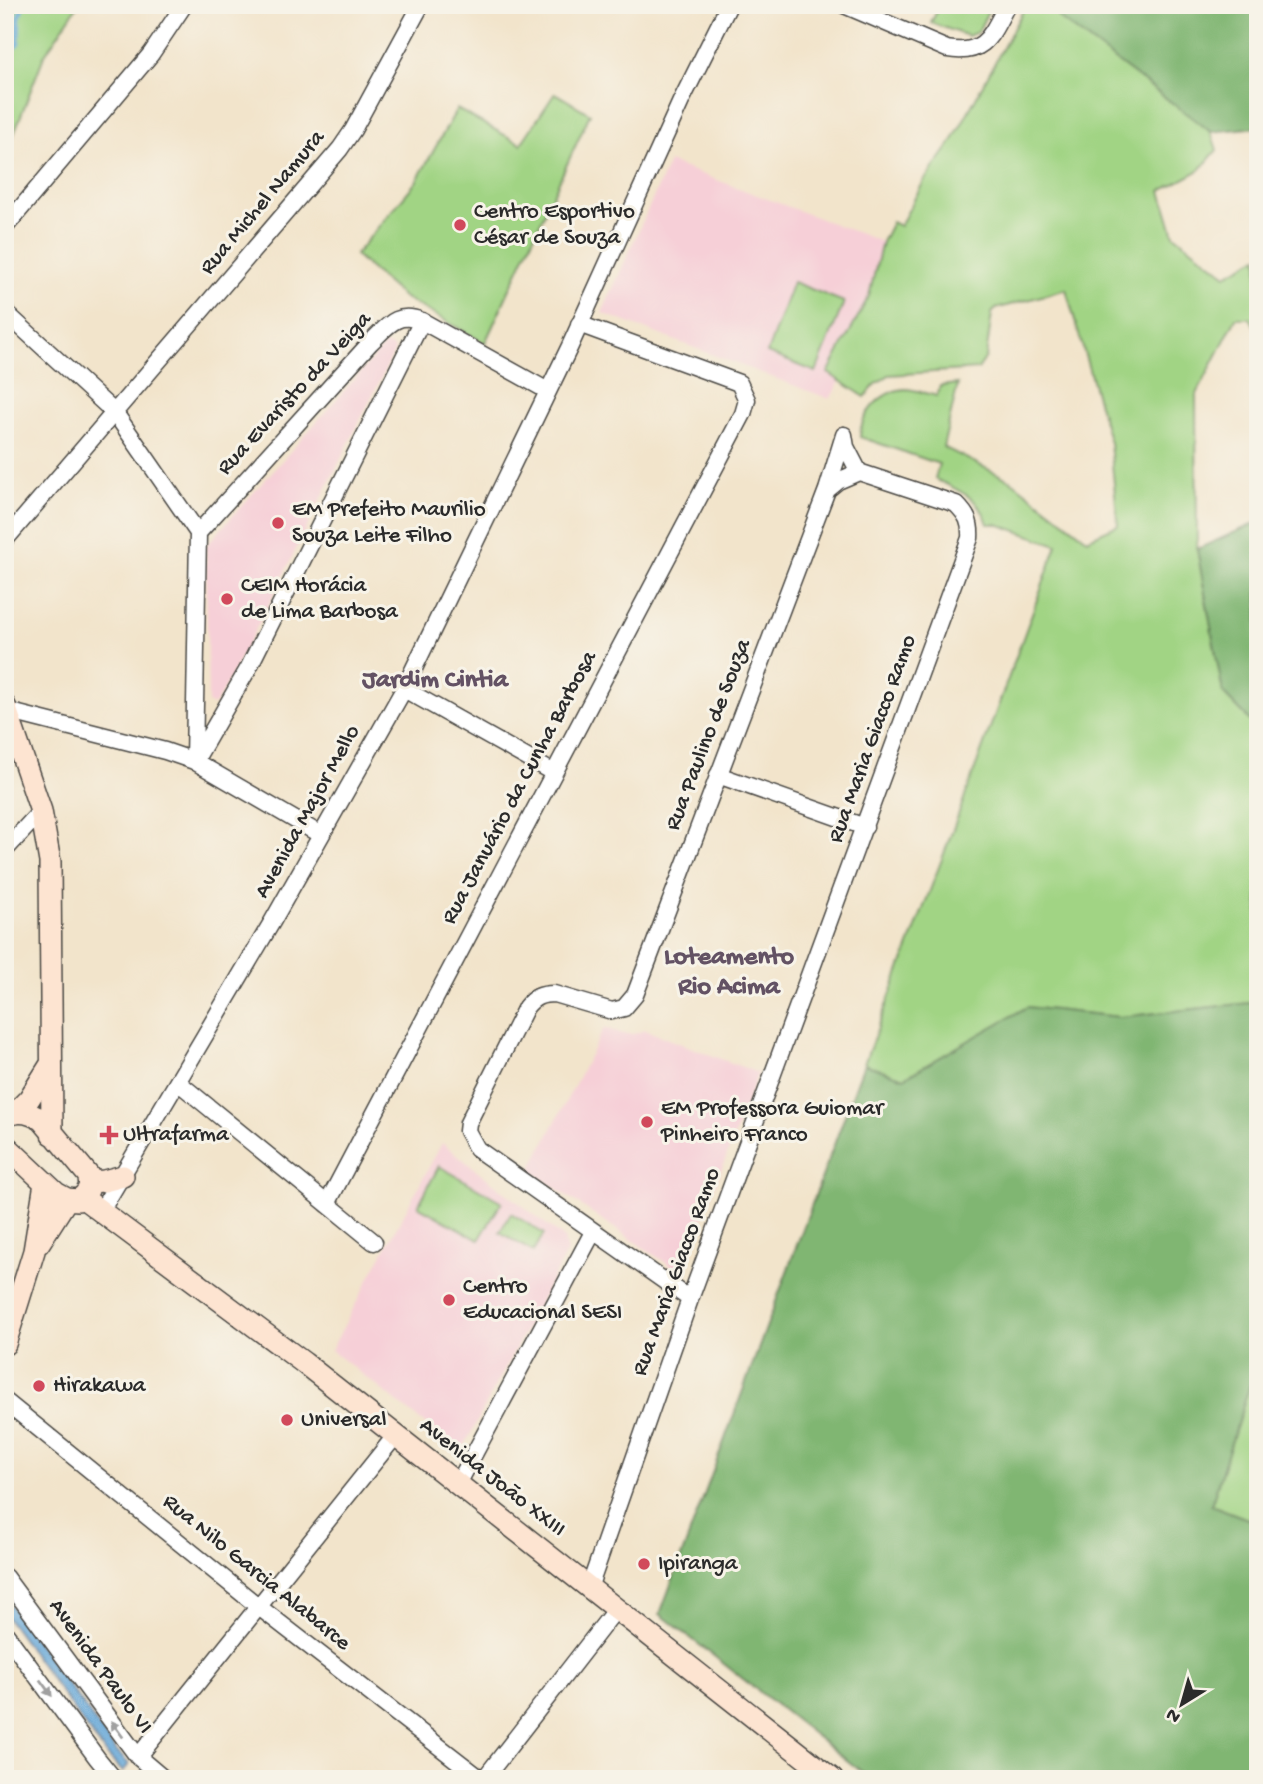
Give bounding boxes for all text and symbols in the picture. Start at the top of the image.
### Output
street label: Rua Michel Namura [195,124,332,281]
place label: Centro Esportivo César de Souza [474,199,635,252]
marker: Centro Esportivo César de Souza [452,217,468,233]
street label: Rua Evaristo da Veiga [212,306,379,481]
place label: EM Prefeito Maurilio Souza Leite Filho [292,497,486,550]
marker: EM Prefeito Maurilio Souza Leite Filho [270,515,286,531]
place label: CEIM Horácia de Lima Barbosa [241,573,399,626]
marker: CEIM Horácia de Lima Barbosa [219,591,235,607]
street label: Rua Maria Giacco Ramo [823,631,923,847]
street label: Rua Paulino de Souza [660,634,758,834]
street label: Rua Januário da Cunha Barbosa [436,646,604,929]
district label: Jardim Cintia [361,666,509,697]
street label: Avenida Major Mello [249,721,367,903]
district label: Loteamento Rio Acima [664,943,794,1004]
place label: EM Professora Guiomar Pinheiro Franco [660,1096,885,1149]
marker: EM Professora Guiomar Pinheiro Franco [639,1114,655,1130]
place label: Ultrafarma [123,1122,230,1149]
marker: Ultrafarma [101,1127,117,1143]
street label: Rua Maria Giacco Ramo [627,1164,727,1380]
place label: Centro Educacional SESI [463,1274,622,1327]
marker: Centro Educacional SESI [441,1292,457,1308]
place label: Hirakawa [53,1373,147,1400]
marker: Hirakawa [31,1378,47,1394]
place label: Universal [301,1407,387,1434]
marker: Universal [279,1412,295,1428]
street label: Avenida João XXIII [413,1412,571,1544]
street label: Rua Nilo Garcia Alabarce [157,1489,356,1658]
place label: Ipiranga [658,1551,739,1578]
marker: Ipiranga [636,1556,652,1572]
street label: Avenida Paulo VI [42,1594,158,1740]
north arrow [1148,1668,1218,1738]
one-way arrow [38,1679,52,1697]
text: N [1162,1702,1186,1728]
one-way arrow [110,1721,125,1739]

